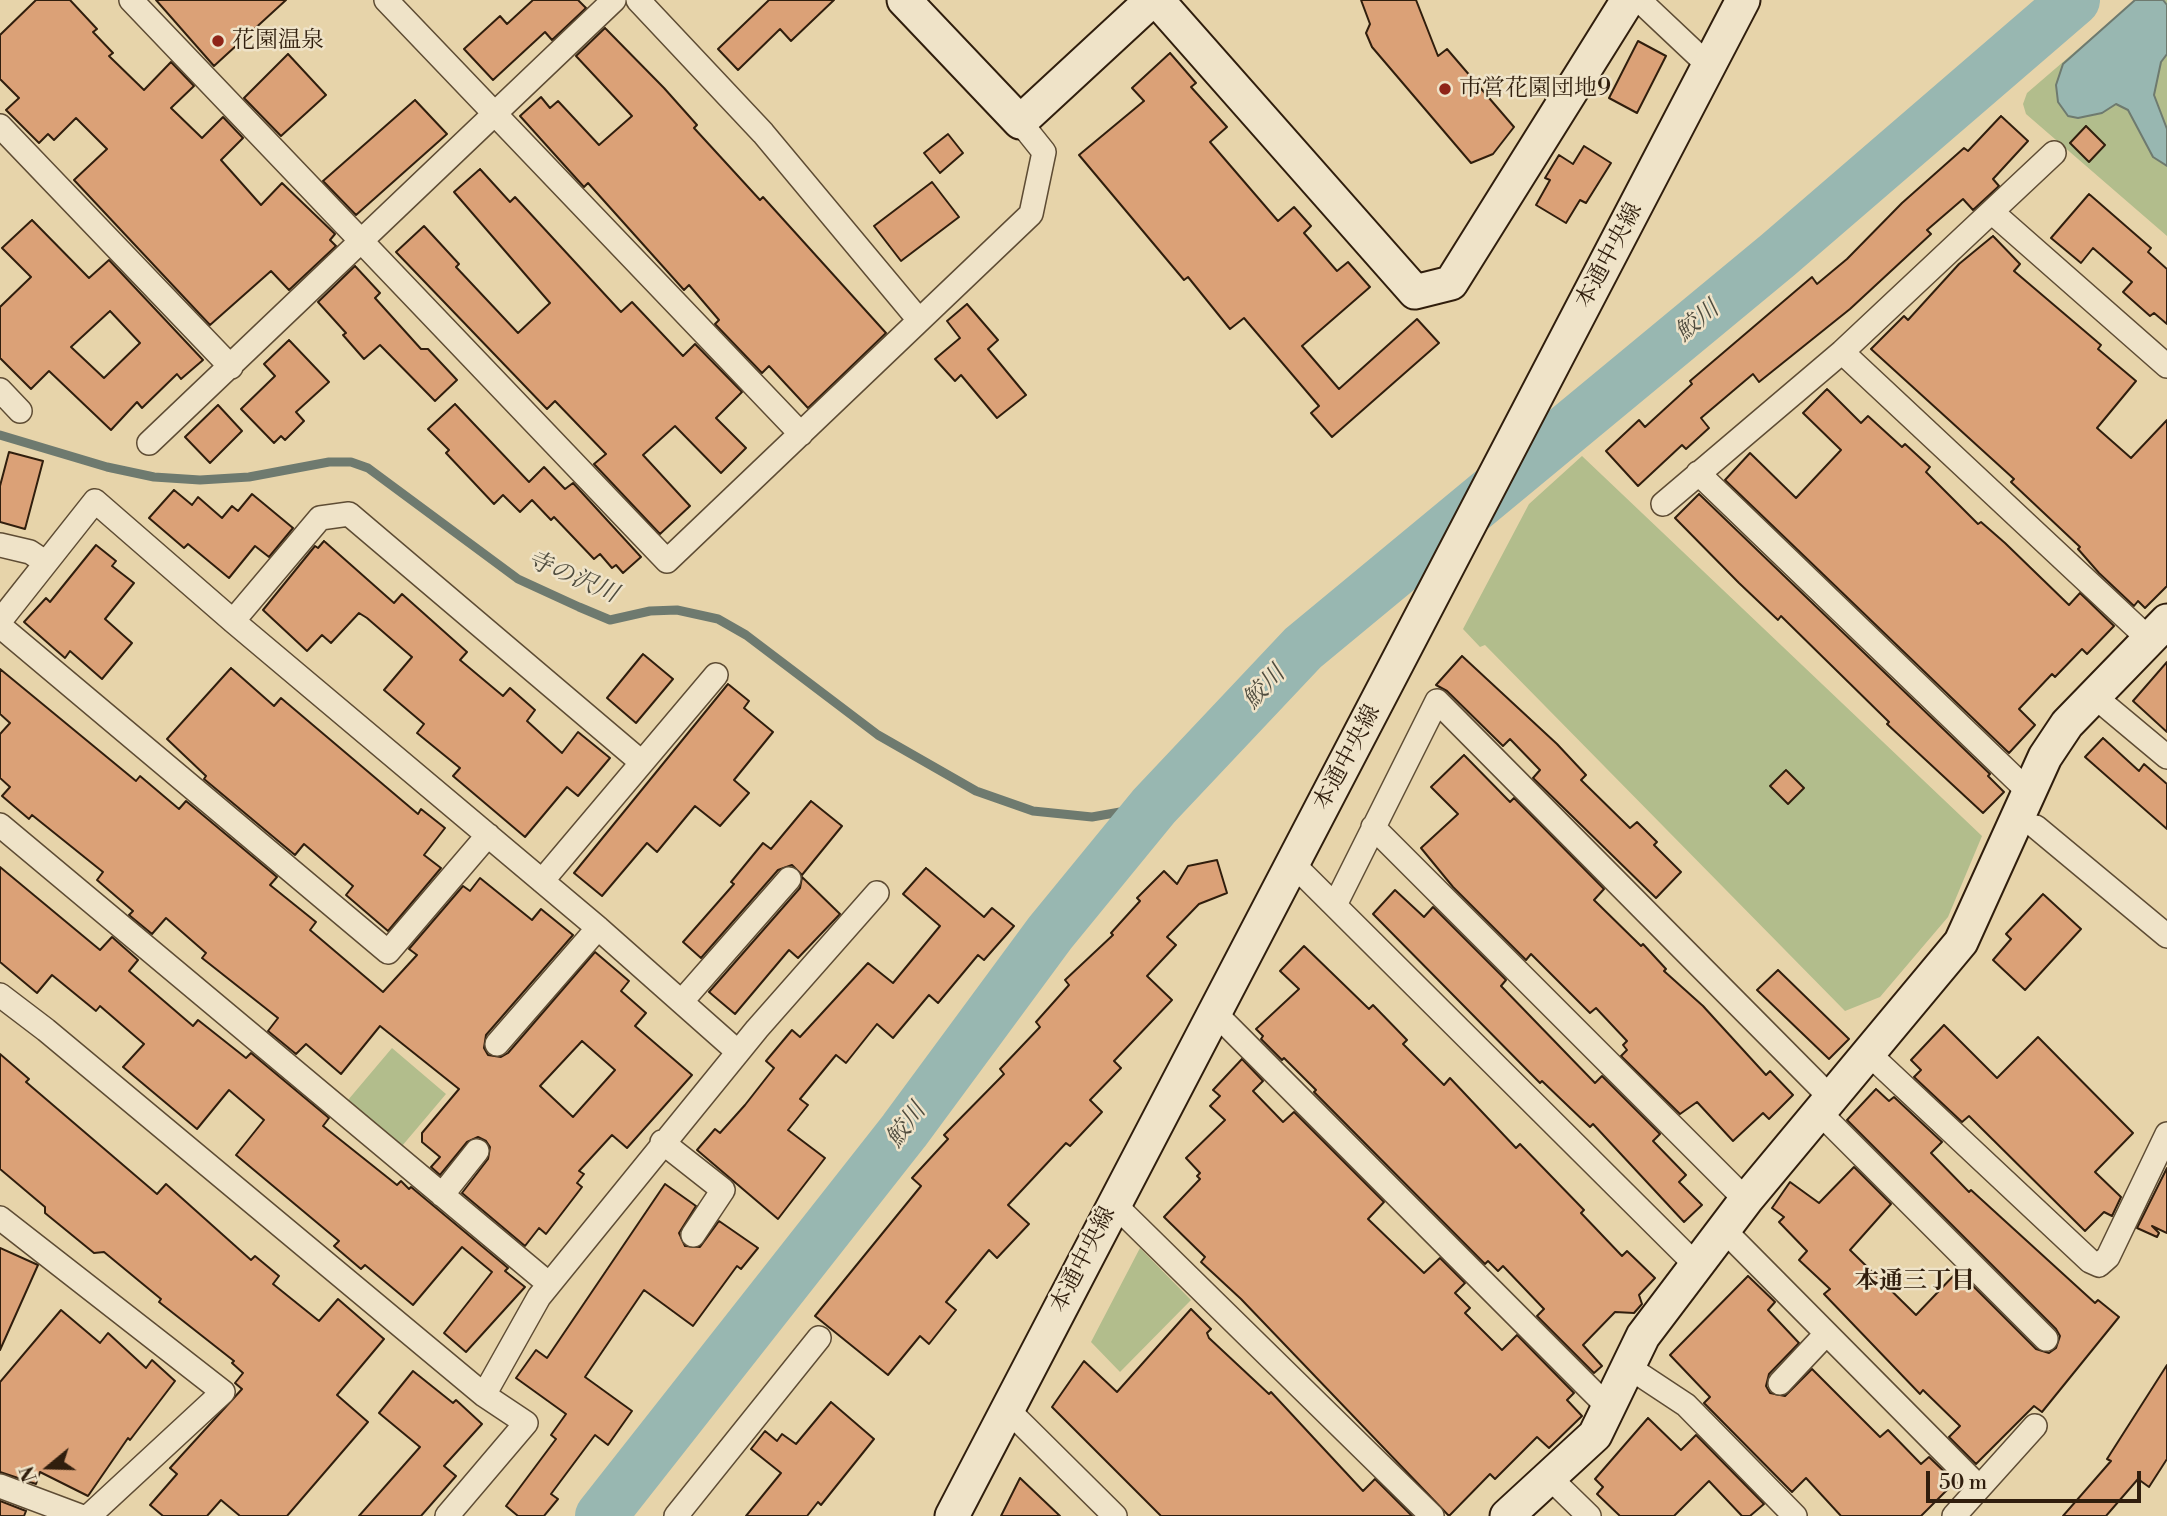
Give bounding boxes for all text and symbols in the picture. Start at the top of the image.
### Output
place label: 花園温泉 [232,27,324,55]
marker: 花園温泉 [210,33,226,49]
place label: 市営花園団地9 [1459,75,1611,103]
marker: 市営花園団地9 [1437,81,1453,97]
street label: 本通中央線 [1571,199,1649,313]
water label: 鮫川 [1670,296,1726,348]
water label: 寺の沢川 [522,546,622,610]
water label: 鮫川 [1238,661,1292,715]
street label: 本通中央線 [1309,701,1387,815]
water label: 鮫川 [881,1098,933,1154]
street label: 本通中央線 [1046,1203,1122,1317]
district label: 本通三丁目 [1855,1268,1975,1296]
north arrow [14,1432,84,1502]
scale bar [1929,1456,2144,1500]
text: N [15,1463,43,1485]
text: 50 m [1939,1470,1987,1496]

